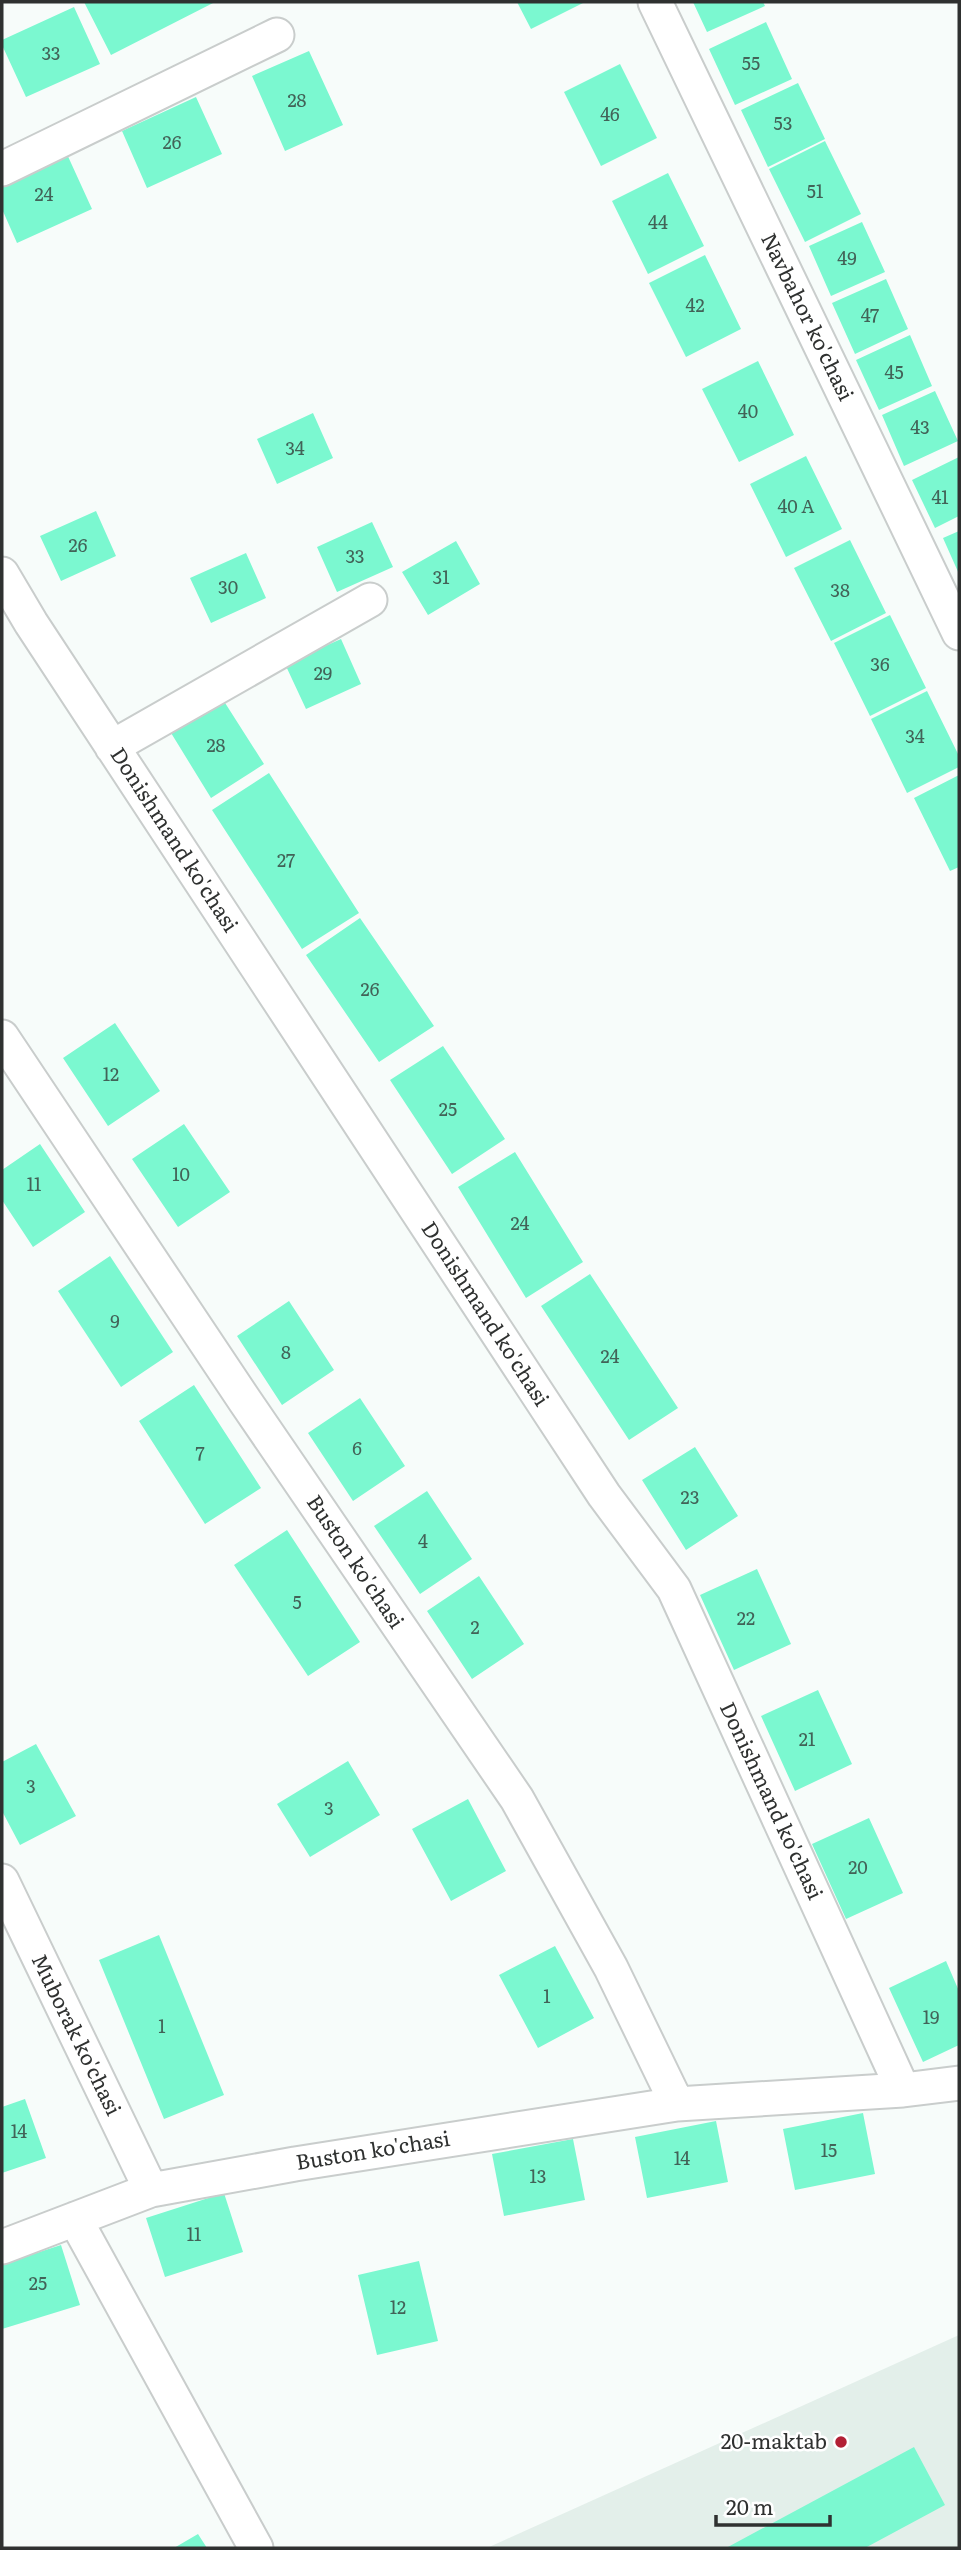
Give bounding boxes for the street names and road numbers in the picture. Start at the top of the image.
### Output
street label: Navbahor ko'chasi [755,227,863,405]
street label: Donishmand ko'chasi [105,740,248,937]
street label: Donishmand ko'chasi [416,1214,559,1411]
street label: Buston ko'chasi [301,1488,413,1634]
street label: Donishmand ko'chasi [714,1696,833,1904]
street label: Muborak ko'chasi [26,1948,131,2120]
street label: Buston ko'chasi [293,2121,452,2176]

